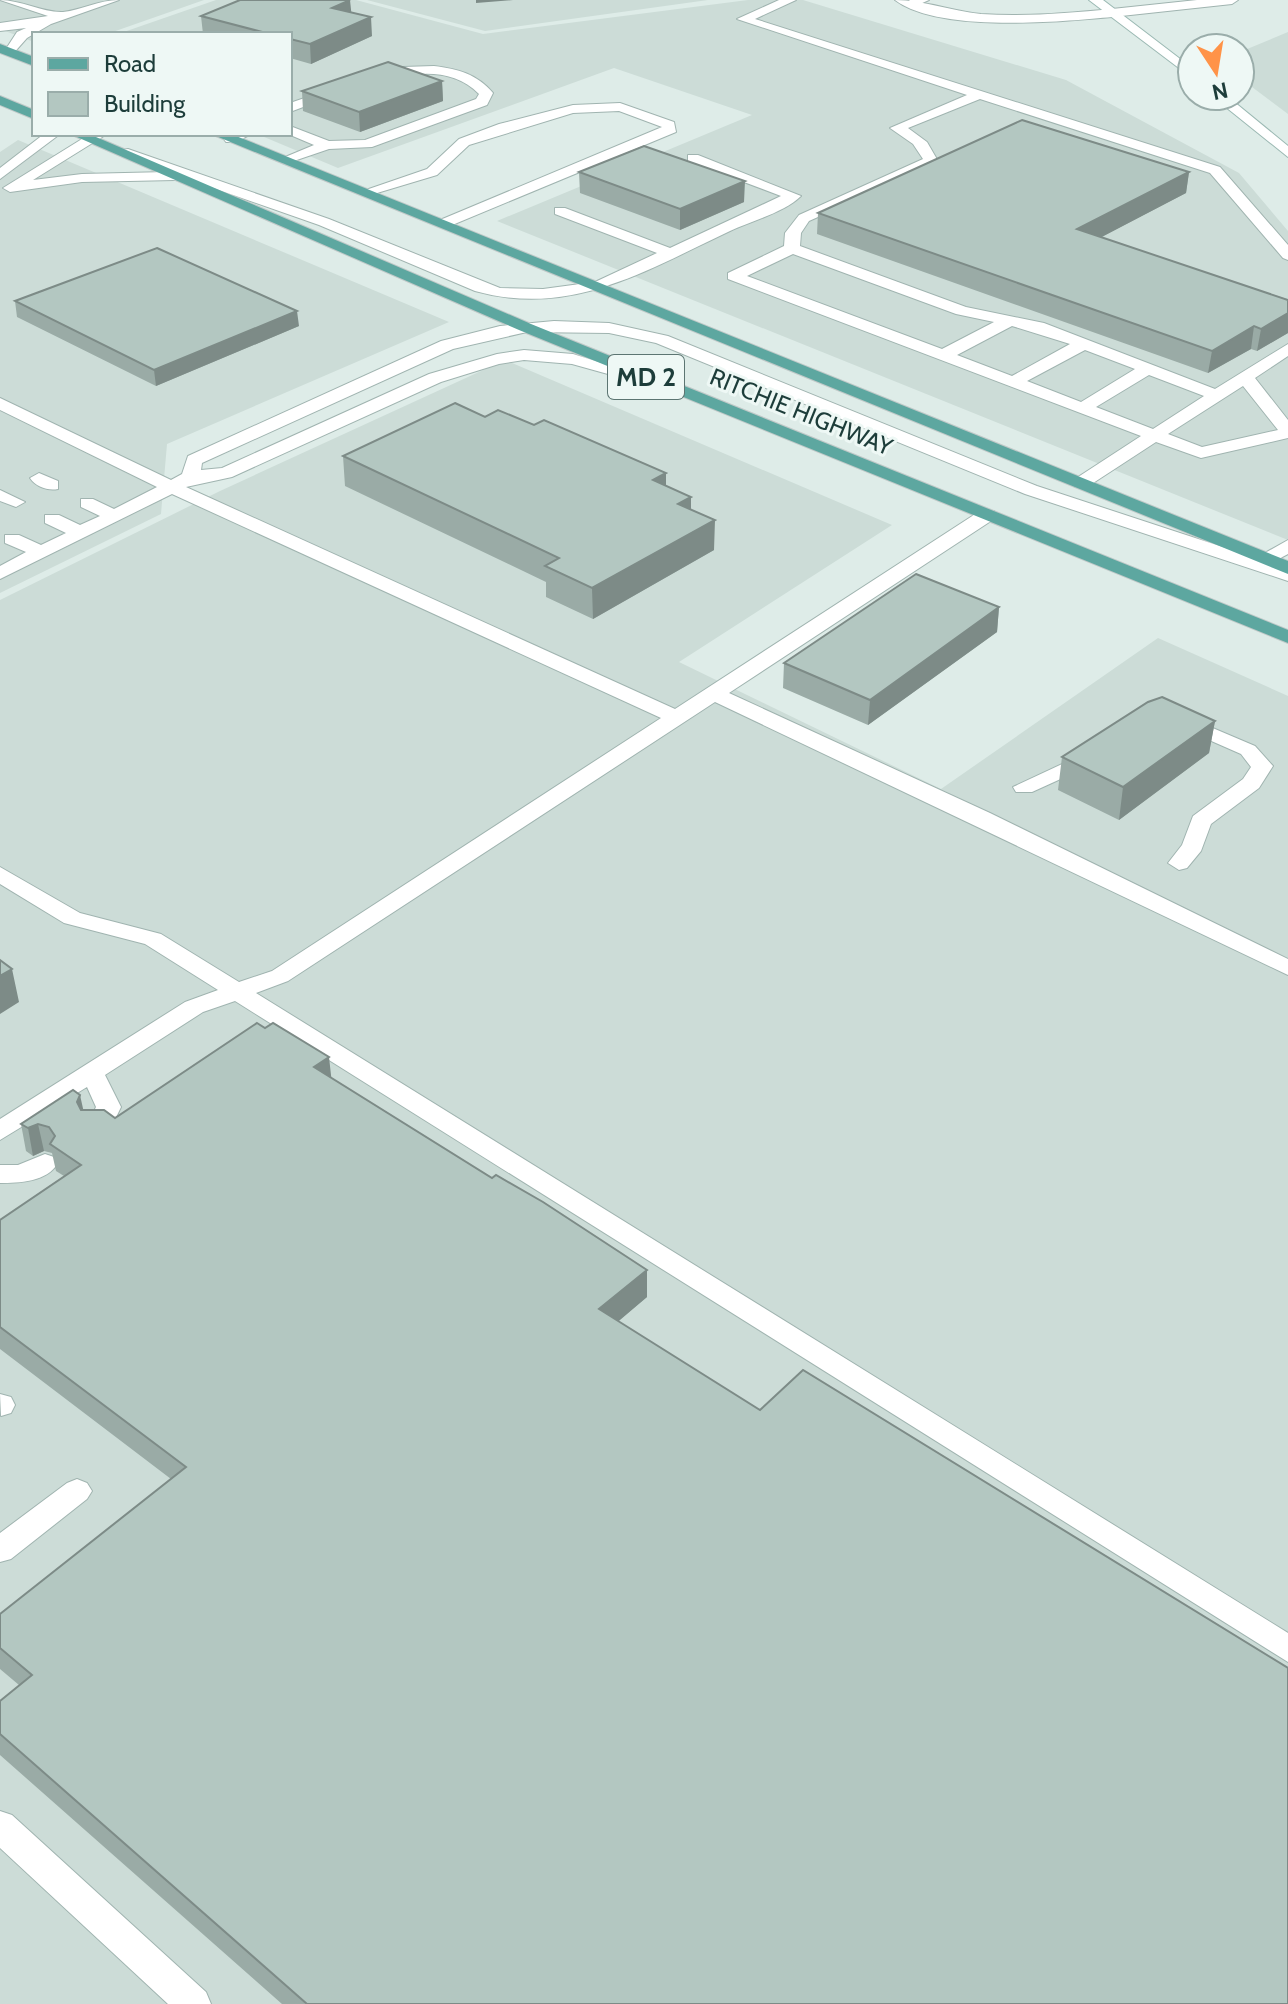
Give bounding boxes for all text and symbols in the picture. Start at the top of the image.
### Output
legend [32,32,292,136]
north arrow [1176,32,1256,112]
text: Road [104,49,156,78]
text: N [1210,76,1230,106]
text: Building [104,89,186,118]
road number: MD 2 [608,355,684,399]
street label: RITCHIE HIGHWAY [706,362,897,461]

